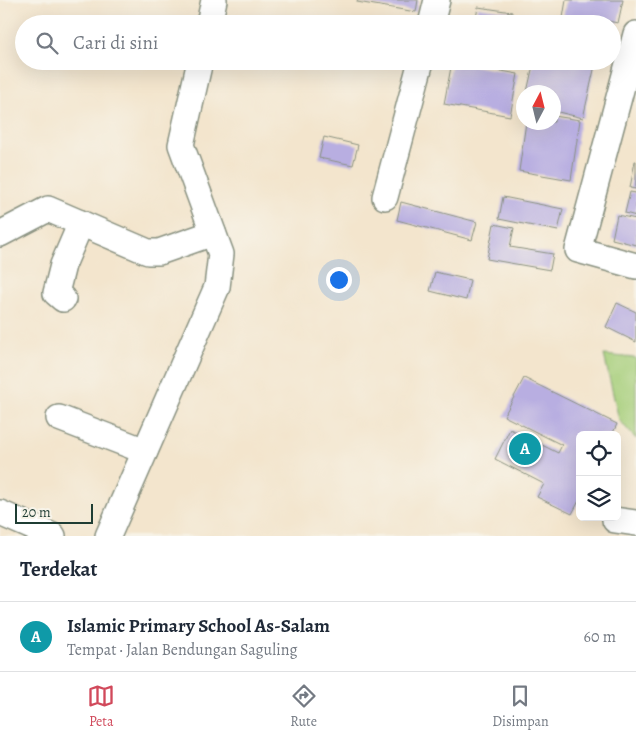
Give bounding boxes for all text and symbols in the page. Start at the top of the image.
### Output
search box [15,15,621,70]
icon: search [33,29,61,57]
text: Cari di sini [73,30,158,56]
north arrow [516,85,561,130]
your location [326,267,352,293]
pin: A [509,430,541,468]
map controls [576,431,621,521]
button: locate [576,431,621,476]
button: layers [576,476,621,521]
scale bar [15,501,92,524]
text: 20 m [22,503,51,522]
text: Terdekat [20,555,98,583]
text: Islamic Primary School As-Salam [67,613,330,639]
text: A [31,626,41,648]
text: 60 m [584,626,616,648]
text: Tempat · Jalan Bendungan Saguling [67,639,297,661]
tab: Peta [87,682,115,731]
tab: Rute [290,682,318,731]
tab: Disimpan [492,682,549,731]

